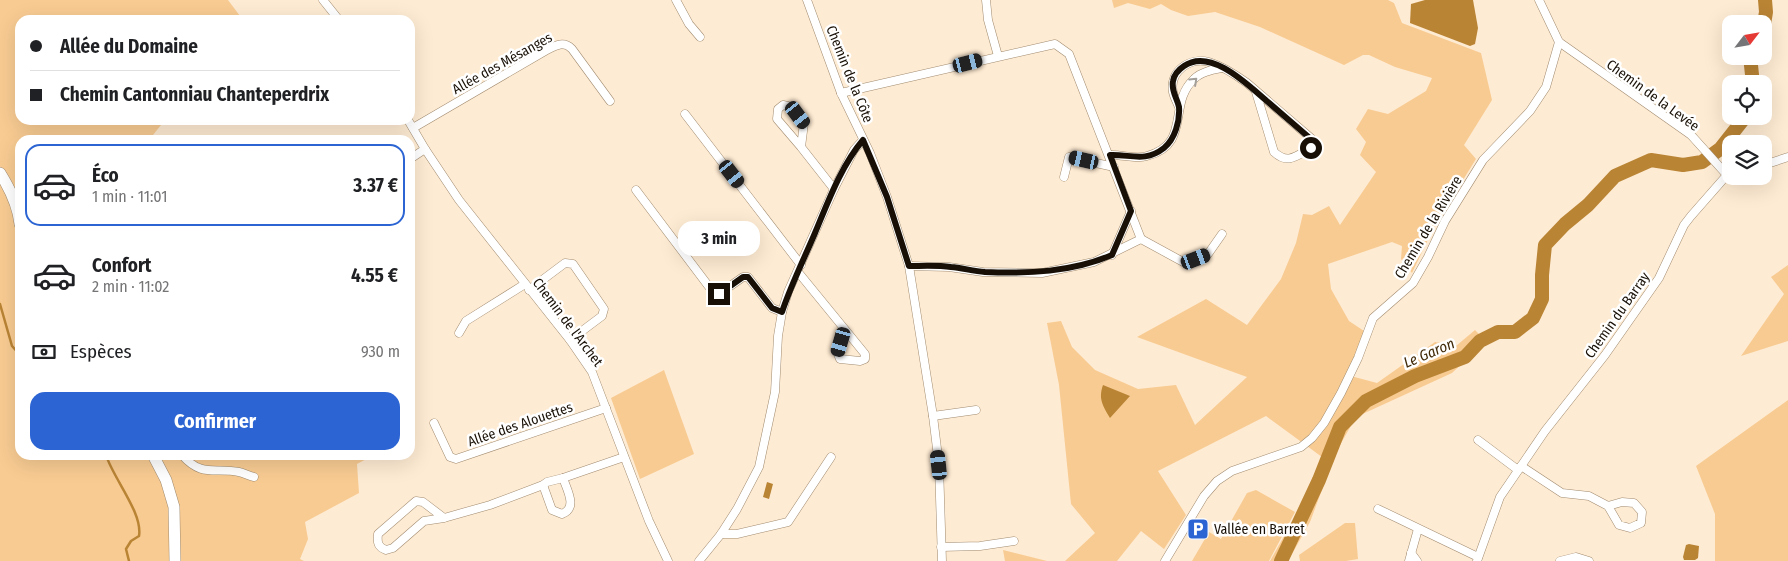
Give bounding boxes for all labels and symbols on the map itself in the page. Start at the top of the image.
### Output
north arrow [1722,15,1772,65]
street label: Chemin de la Côte [822,23,877,125]
street label: Allée des Mésanges [449,29,555,98]
car [951,52,984,74]
street label: Chemin de la Levée [1603,56,1702,135]
one-way arrow [1189,78,1198,87]
car [782,99,813,131]
route start [1300,137,1322,159]
car [1067,149,1100,171]
car [716,158,747,190]
street label: Chemin de la Rivière [1391,173,1466,282]
callout: 3 min [678,222,760,256]
car [1179,247,1212,271]
street label: Chemin du Barray [1581,268,1654,362]
street label: Chemin de l'Archet [529,275,607,370]
route end [708,283,730,305]
car [829,326,852,358]
water label: Le Garon [1401,334,1457,372]
street label: Allée des Alouettes [465,399,575,450]
car [929,449,948,481]
parking icon: Vallée en Barret [1186,517,1210,541]
place label: Vallée en Barret [1214,521,1305,538]

